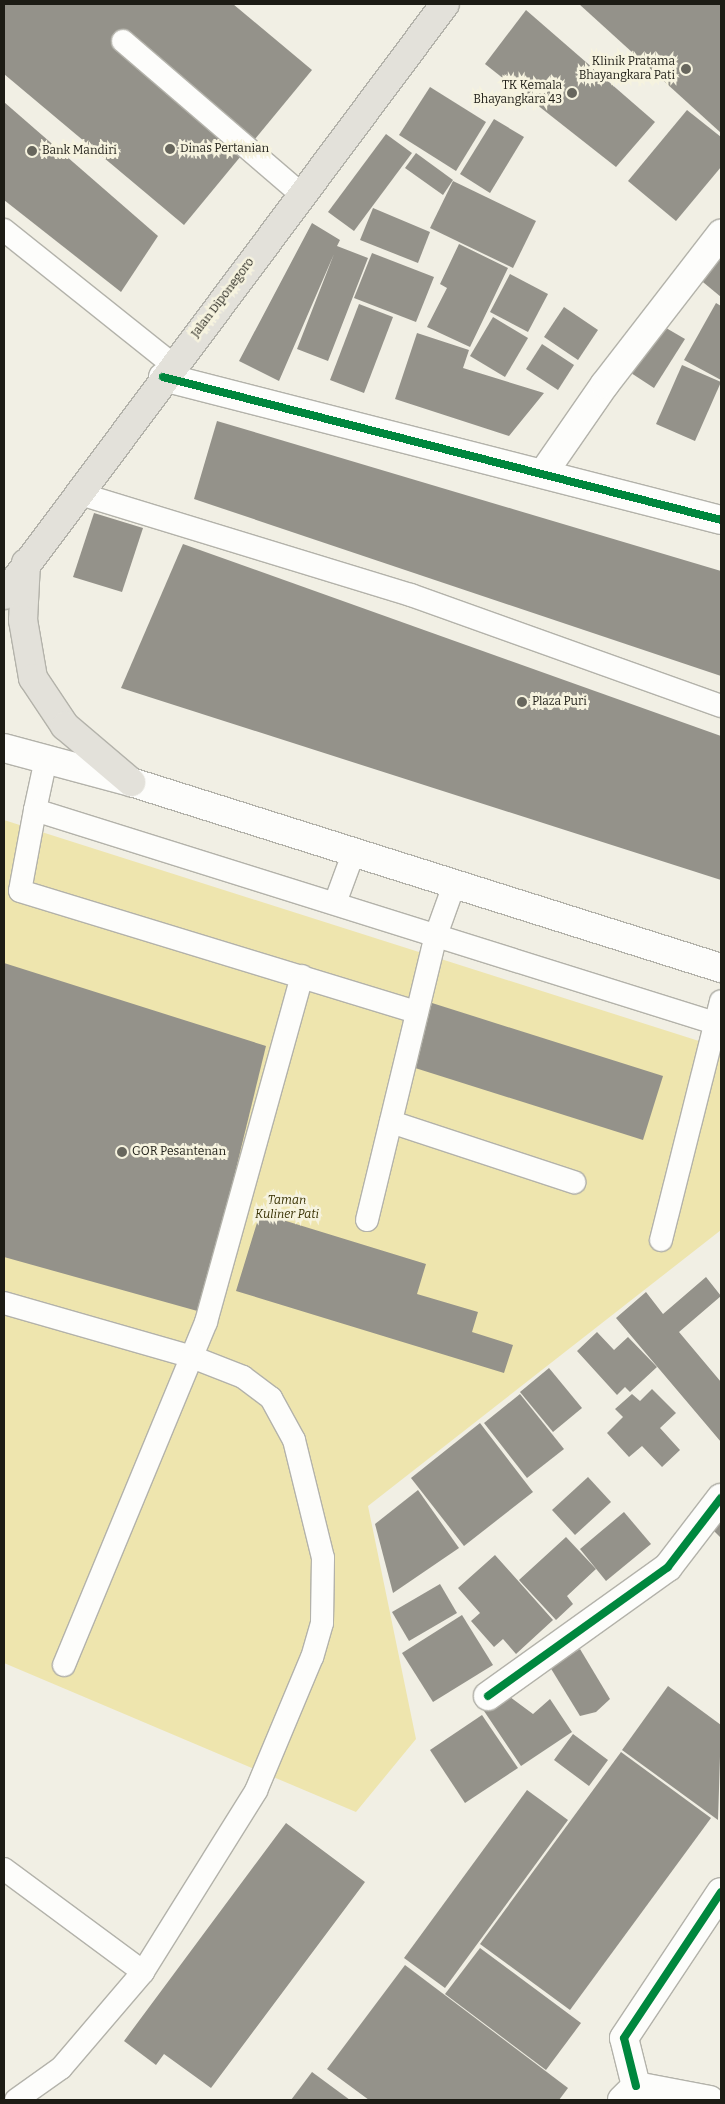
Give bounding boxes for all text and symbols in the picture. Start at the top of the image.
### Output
place label: Klinik Pratama Bhayangkara Pati [579,55,675,83]
marker: Klinik Pratama Bhayangkara Pati [679,62,693,76]
place label: TK Kemala Bhayangkara 43 [473,79,562,107]
marker: TK Kemala Bhayangkara 43 [566,87,578,99]
place label: Dinas Pertanian [180,142,269,156]
marker: Dinas Pertanian [164,143,176,155]
place label: Bank Mandiri [42,144,117,158]
marker: Bank Mandiri [26,145,38,157]
street label: Jalan Diponegoro [188,255,258,341]
place label: Plaza Puri [532,695,587,709]
marker: Plaza Puri [516,696,528,708]
place label: GOR Pesantenan [132,1145,226,1159]
marker: GOR Pesantenan [116,1146,128,1158]
park label: Taman Kuliner Pati [255,1194,319,1222]

